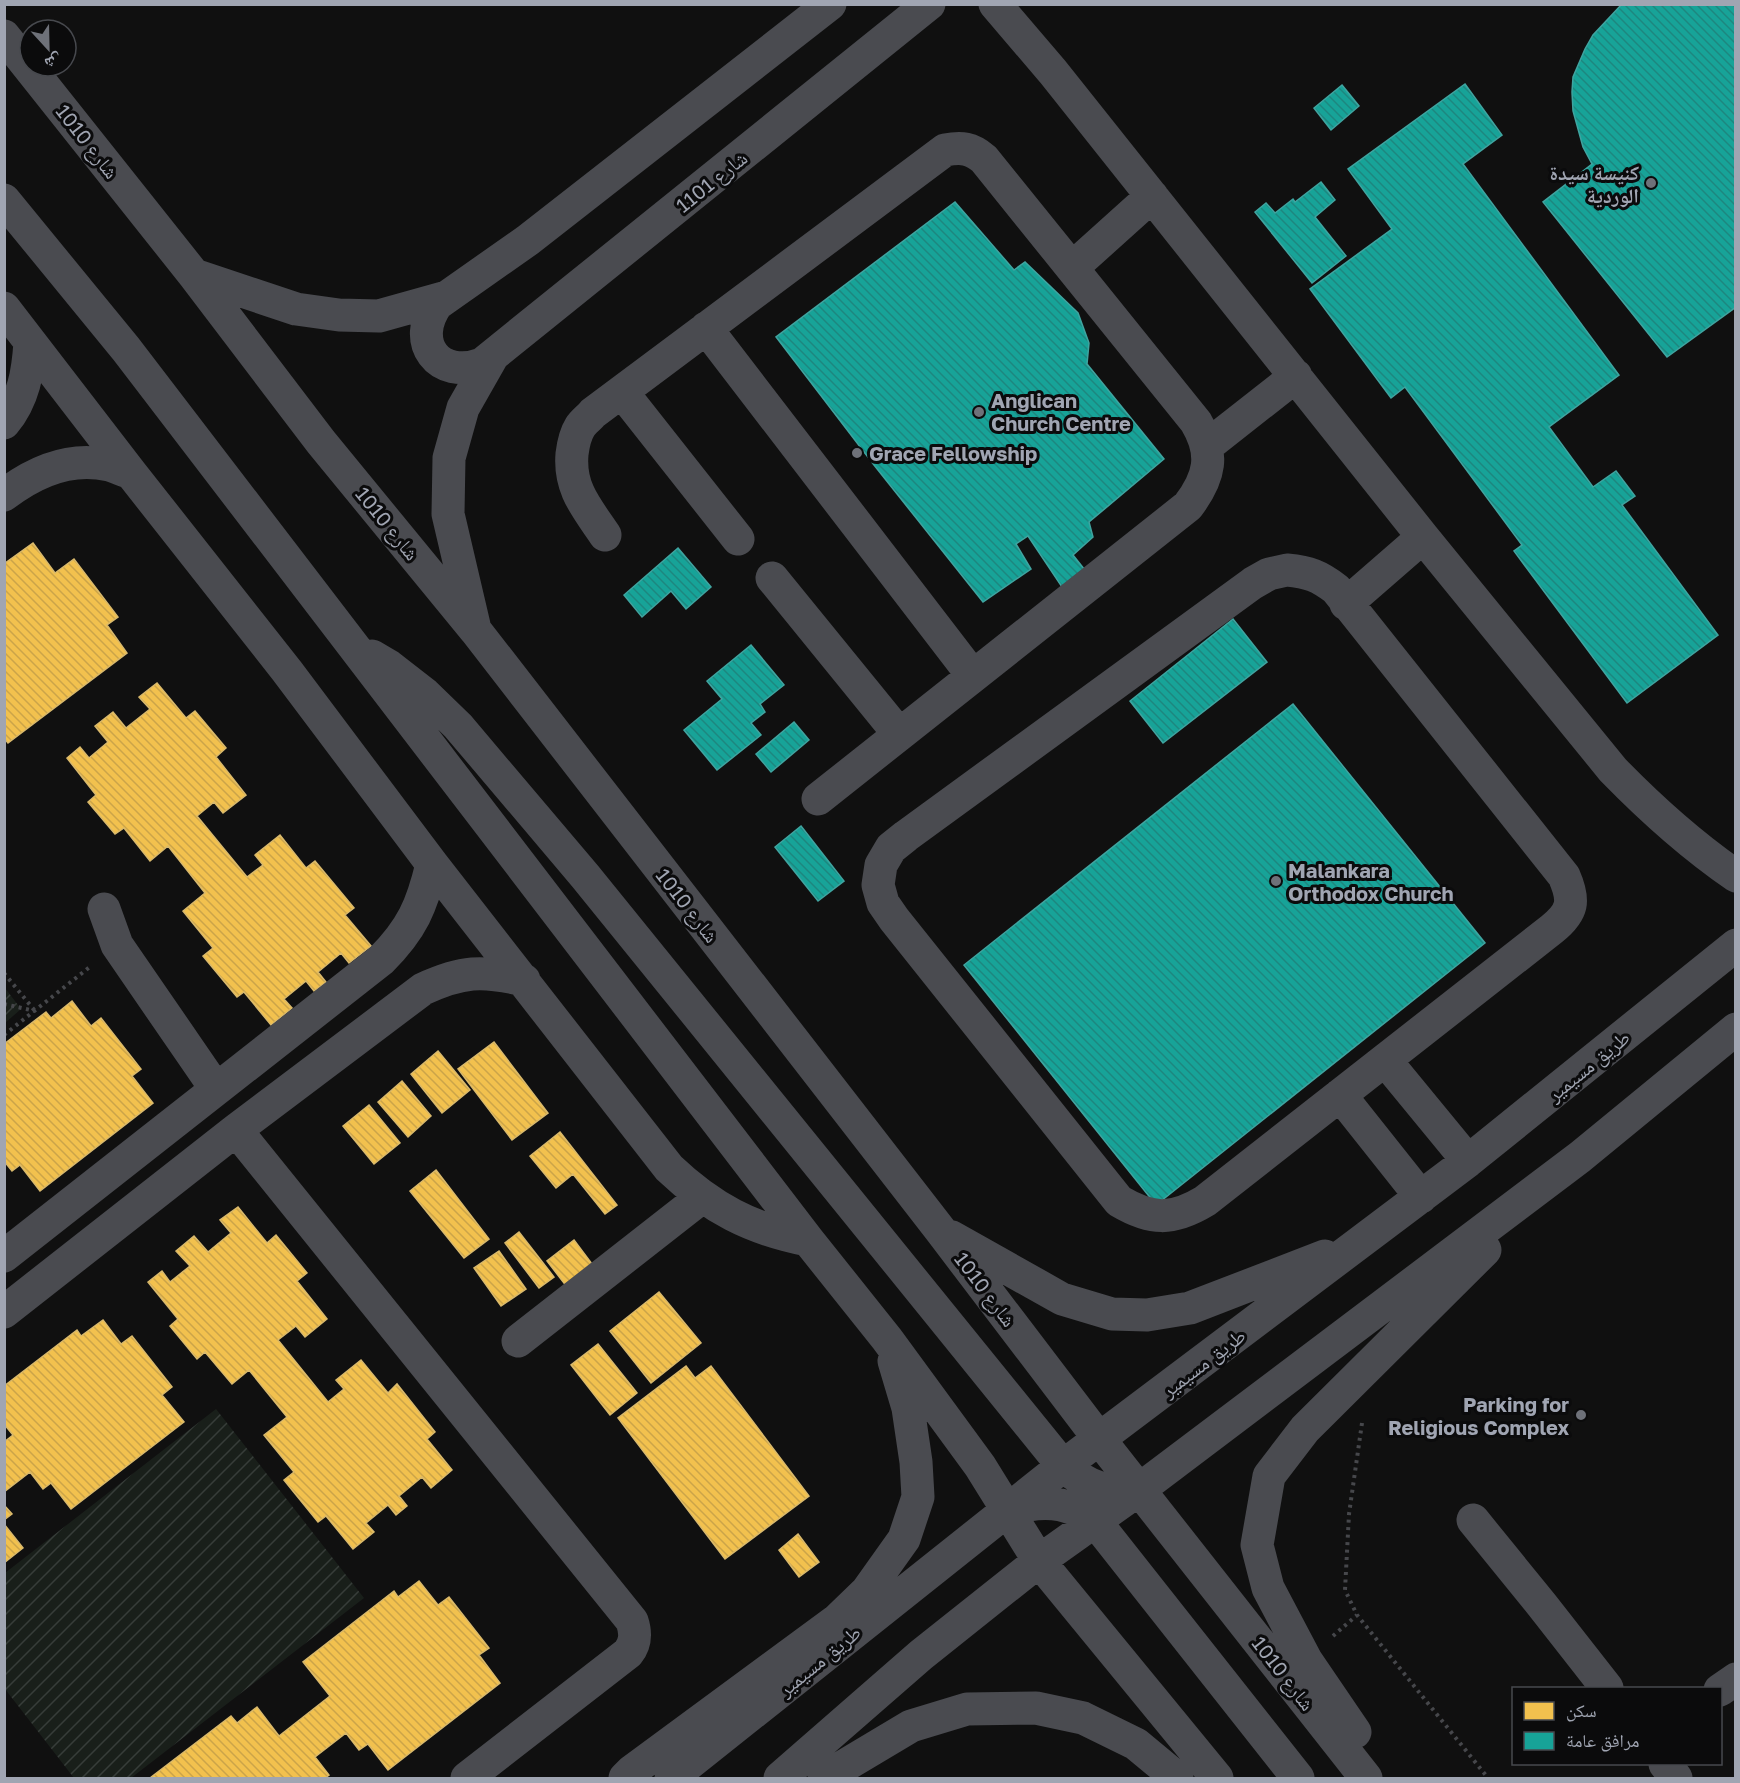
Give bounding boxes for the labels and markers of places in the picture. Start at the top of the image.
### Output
place label: كنيسة سيدة الوردية [1549,160,1639,208]
marker: كنيسة سيدة الوردية [1644,176,1658,190]
place label: Anglican Church Centre [991,388,1131,435]
marker: Anglican Church Centre [972,405,986,419]
place label: Grace Fellowship [869,441,1037,465]
marker: Grace Fellowship [850,446,864,460]
place label: Malankara Orthodox Church [1288,858,1454,905]
marker: Malankara Orthodox Church [1269,874,1283,888]
place label: Parking for Religious Complex [1388,1392,1569,1439]
marker: Parking for Religious Complex [1574,1408,1588,1422]

